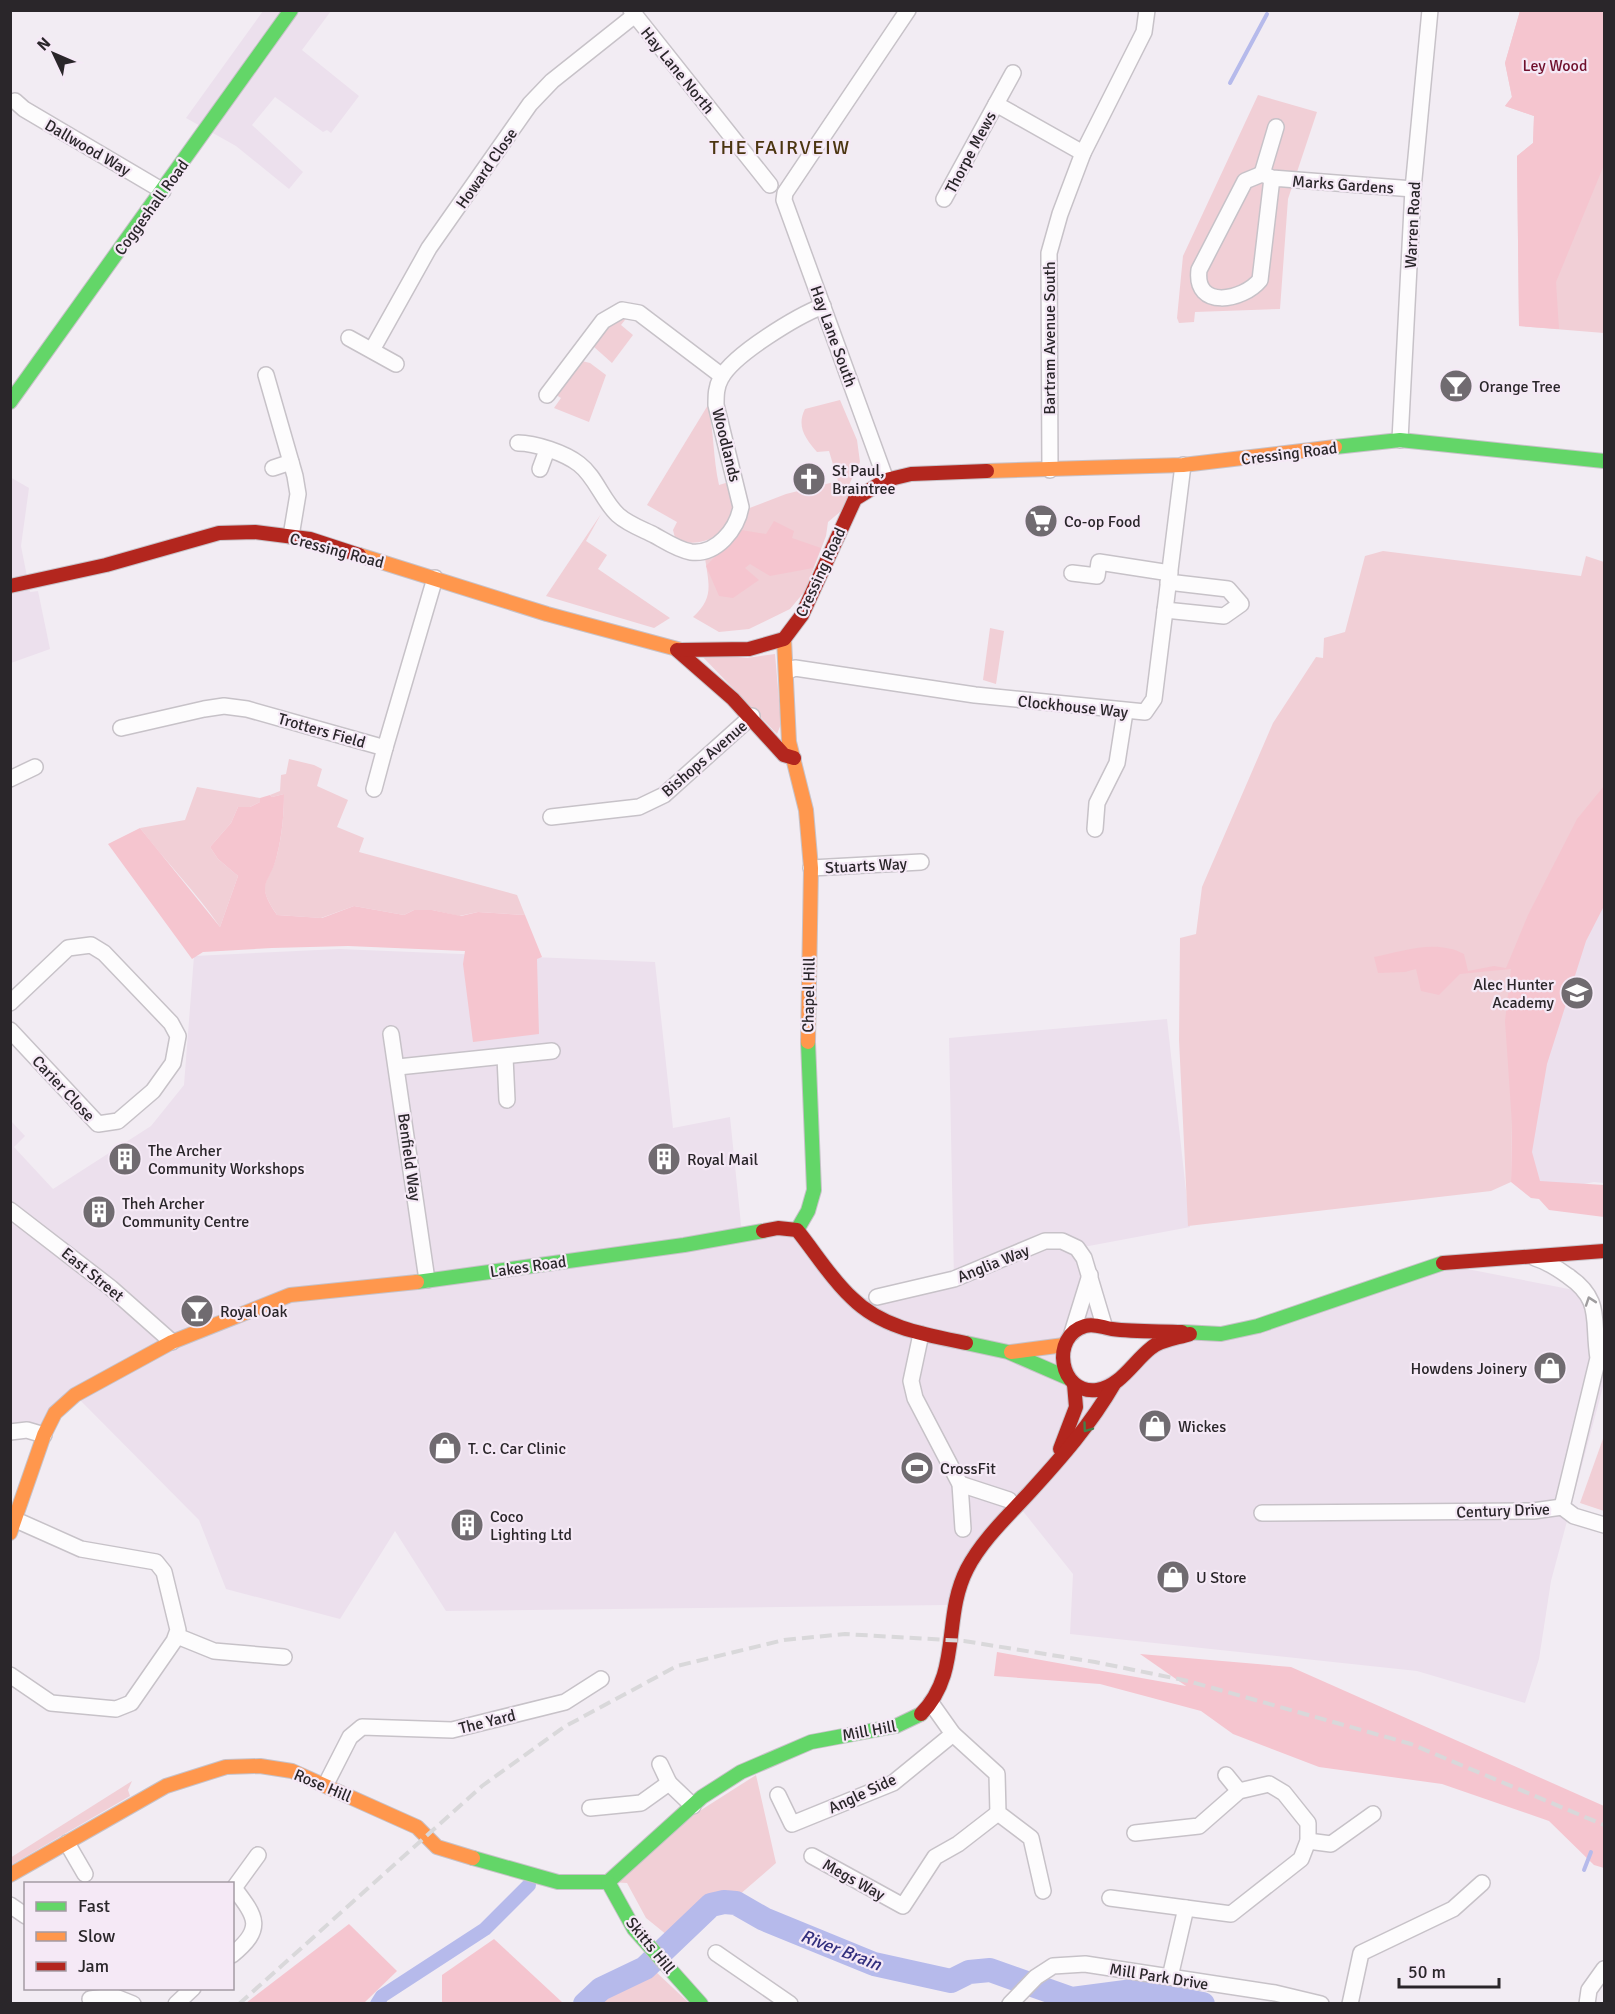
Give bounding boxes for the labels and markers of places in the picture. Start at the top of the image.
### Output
bar icon: Orange Tree [1438,368,1474,404]
place label: Orange Tree [1479,377,1561,397]
church icon: St Paul, Braintree [791,461,827,497]
place label: St Paul, Braintree [832,461,896,499]
supermarket icon: Co-op Food [1023,503,1059,539]
place label: Co-op Food [1064,512,1141,532]
place label: Alec Hunter Academy [1473,975,1555,1013]
school or university icon: Alec Hunter Academy [1559,975,1595,1011]
building icon: The Archer Community Workshops [107,1141,143,1177]
place label: The Archer Community Workshops [148,1141,304,1179]
building icon: Royal Mail [646,1141,682,1177]
place label: Royal Mail [687,1150,758,1170]
building icon: Theh Archer Community Centre [81,1194,117,1230]
place label: Theh Archer Community Centre [122,1194,249,1232]
bar icon: Royal Oak [179,1293,215,1329]
place label: Royal Oak [220,1302,288,1322]
shop icon: Howdens Joinery [1532,1350,1568,1386]
place label: Howdens Joinery [1410,1359,1528,1379]
shop icon: Wickes [1137,1408,1173,1444]
place label: Wickes [1178,1417,1226,1437]
shop icon: T. C. Car Clinic [427,1430,463,1466]
place label: T. C. Car Clinic [468,1439,566,1459]
sports icon: CrossFit [899,1450,935,1486]
place label: CrossFit [940,1459,996,1479]
building icon: Coco Lighting Ltd [449,1507,485,1543]
place label: Coco Lighting Ltd [490,1507,572,1545]
shop icon: U Store [1155,1559,1191,1595]
place label: U Store [1196,1568,1246,1588]

